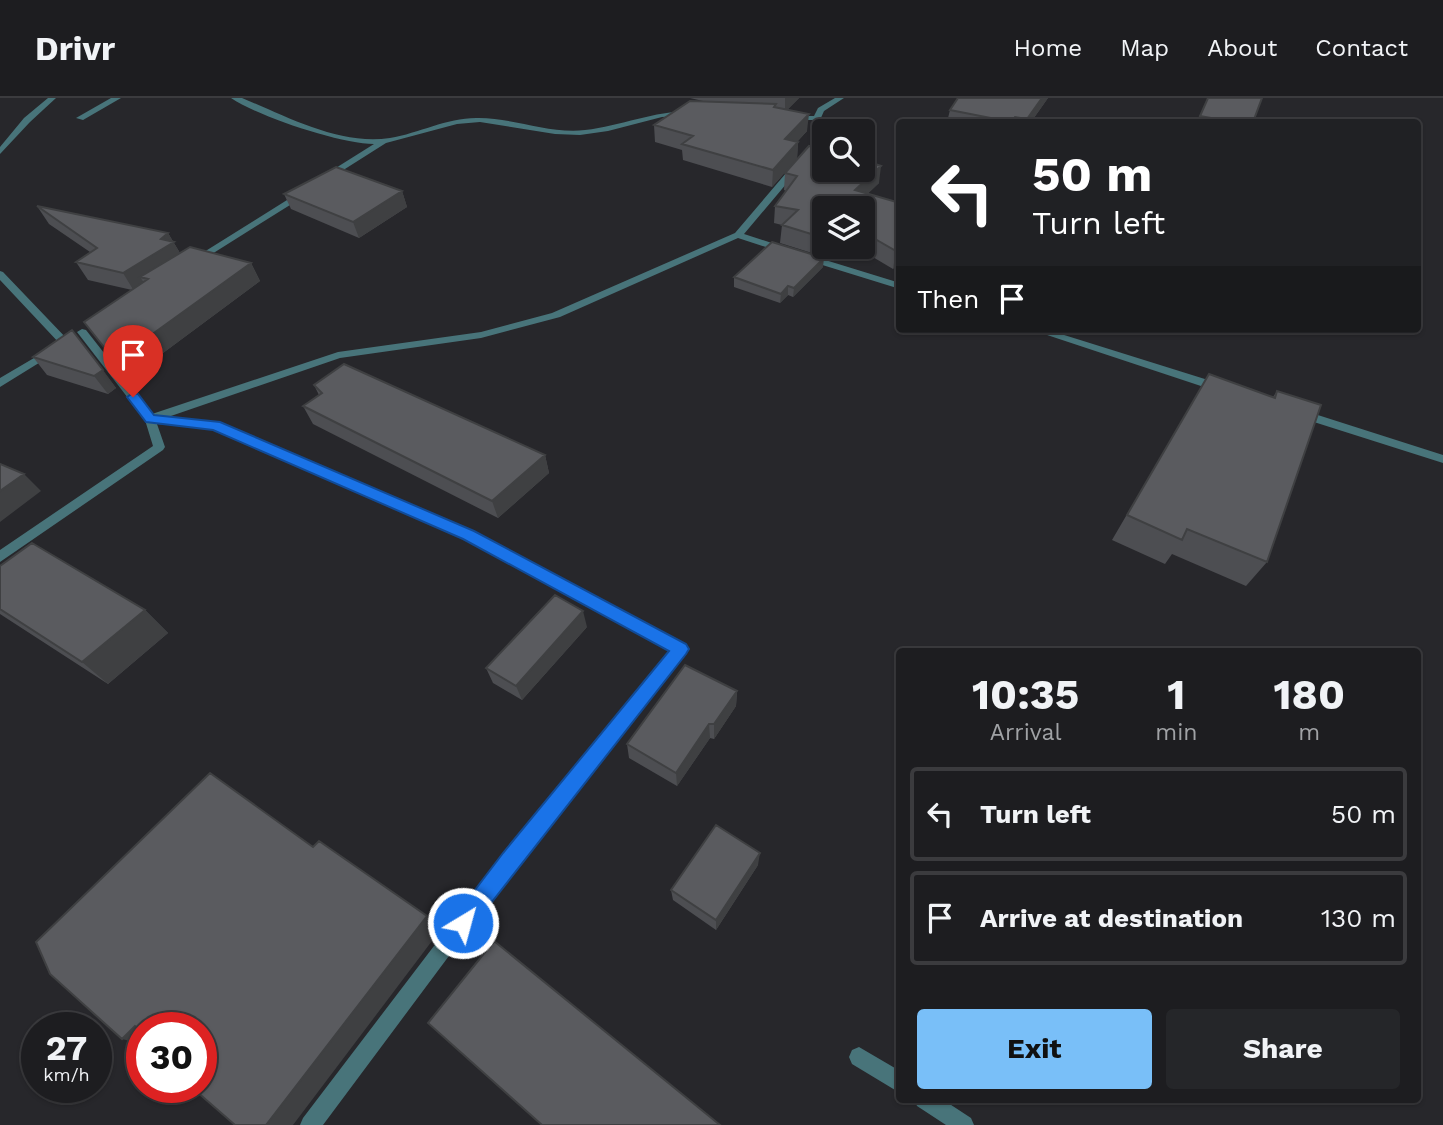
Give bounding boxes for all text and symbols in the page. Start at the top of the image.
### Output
text: Drivr [35,29,115,68]
text: Home [1014,34,1082,62]
text: Map [1120,34,1169,62]
text: About [1207,34,1277,62]
text: Contact [1315,34,1408,62]
map controls [812,119,875,259]
button: search [812,119,875,182]
text: 50 m [1032,145,1152,203]
icon: left [917,147,1008,238]
button: layers [812,196,875,259]
text: Turn left [1032,204,1165,242]
icon: arrive [993,280,1031,318]
text: Then [917,284,979,314]
pin [103,325,163,397]
icon: arrive [114,336,152,374]
text: 10:35 [972,670,1079,719]
text: 1 [1167,670,1185,719]
text: 180 [1274,670,1345,719]
text: Arrival [990,719,1062,746]
text: min [1155,719,1198,746]
text: m [1298,719,1320,746]
icon: left [921,795,959,833]
text: Turn left [980,799,1091,829]
text: 50 m [1331,799,1396,829]
position arrow [426,886,500,960]
icon: arrive [921,899,959,937]
text: Arrive at destination [980,903,1243,933]
text: 130 m [1321,903,1396,933]
button: Exit [917,1009,1152,1089]
button: Share [1166,1009,1400,1089]
speed limit sign: 30 [126,1012,217,1103]
text: 27 [46,1027,87,1069]
text: km/h [43,1064,90,1085]

